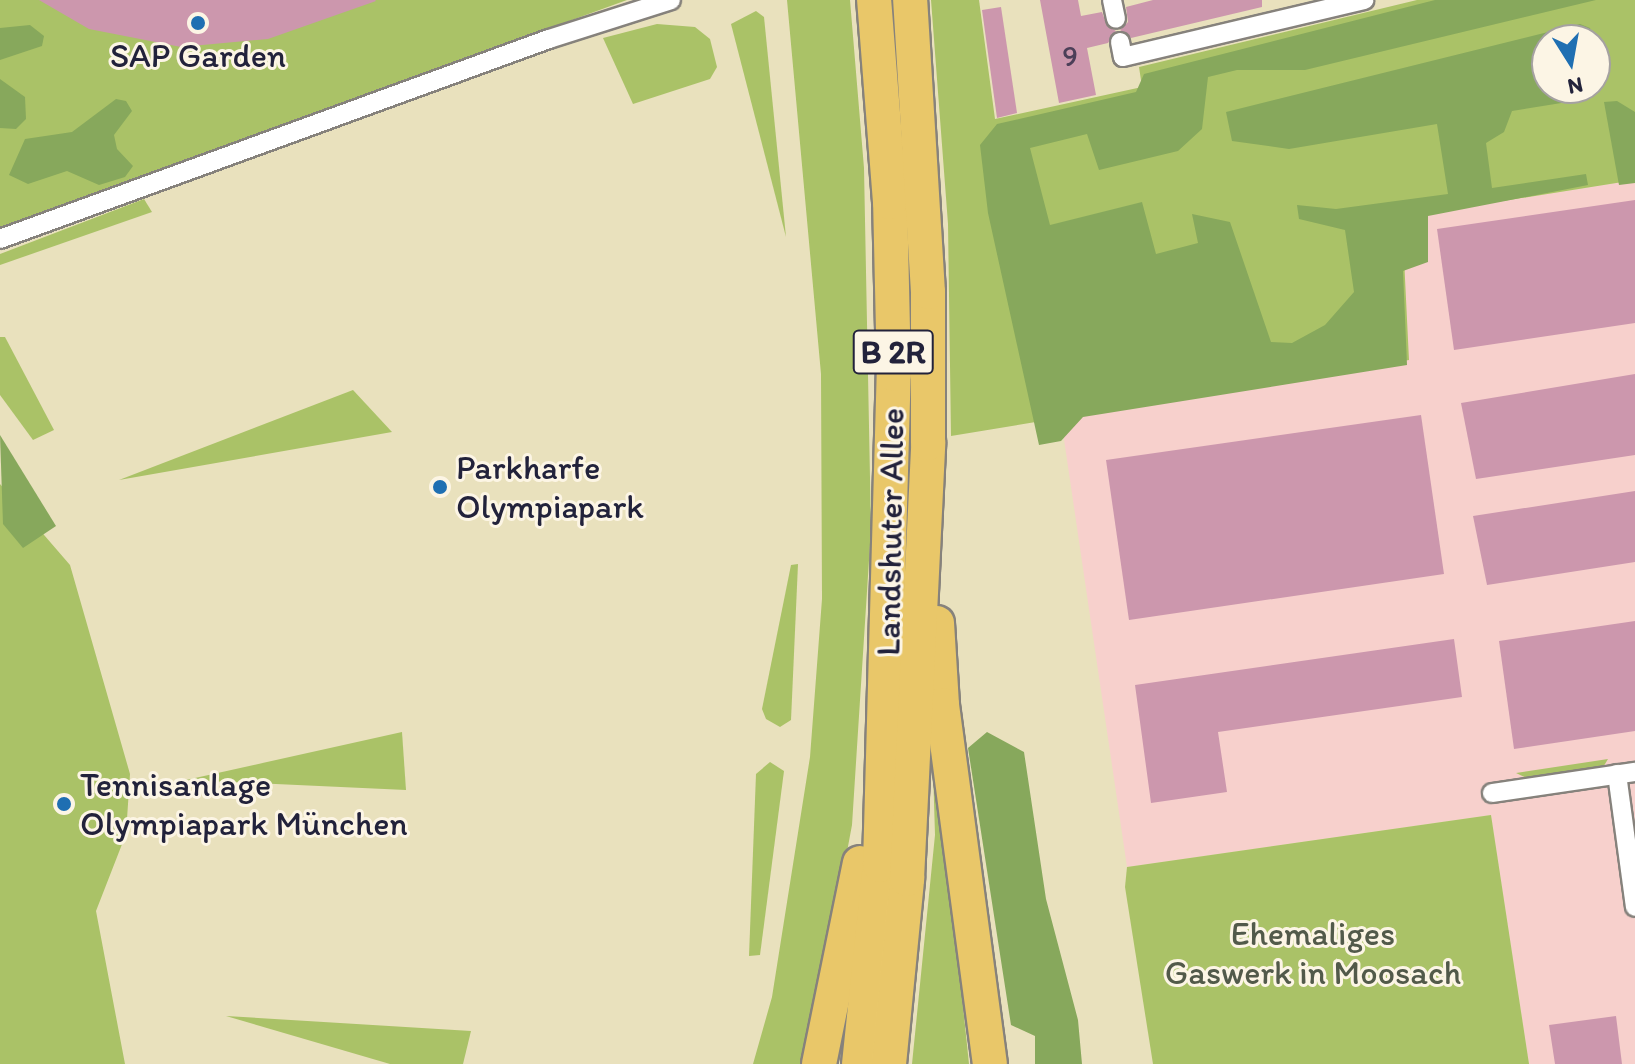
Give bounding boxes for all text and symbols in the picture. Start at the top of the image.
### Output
marker: SAP Garden [189,14,207,32]
north arrow [1531,24,1611,104]
place label: SAP Garden [110,36,286,76]
house number: 9 [1062,38,1078,74]
text: N [1565,71,1585,101]
road number: B 2R [851,324,935,380]
street label: Landshuter Allee [867,408,913,656]
place label: Parkharfe Olympiapark [456,447,644,526]
marker: Parkharfe Olympiapark [431,478,449,496]
place label: Tennisanlage Olympiapark München [80,764,409,844]
marker: Tennisanlage Olympiapark München [55,795,73,813]
park label: Ehemaliges Gaswerk in Moosach [1164,913,1462,992]

